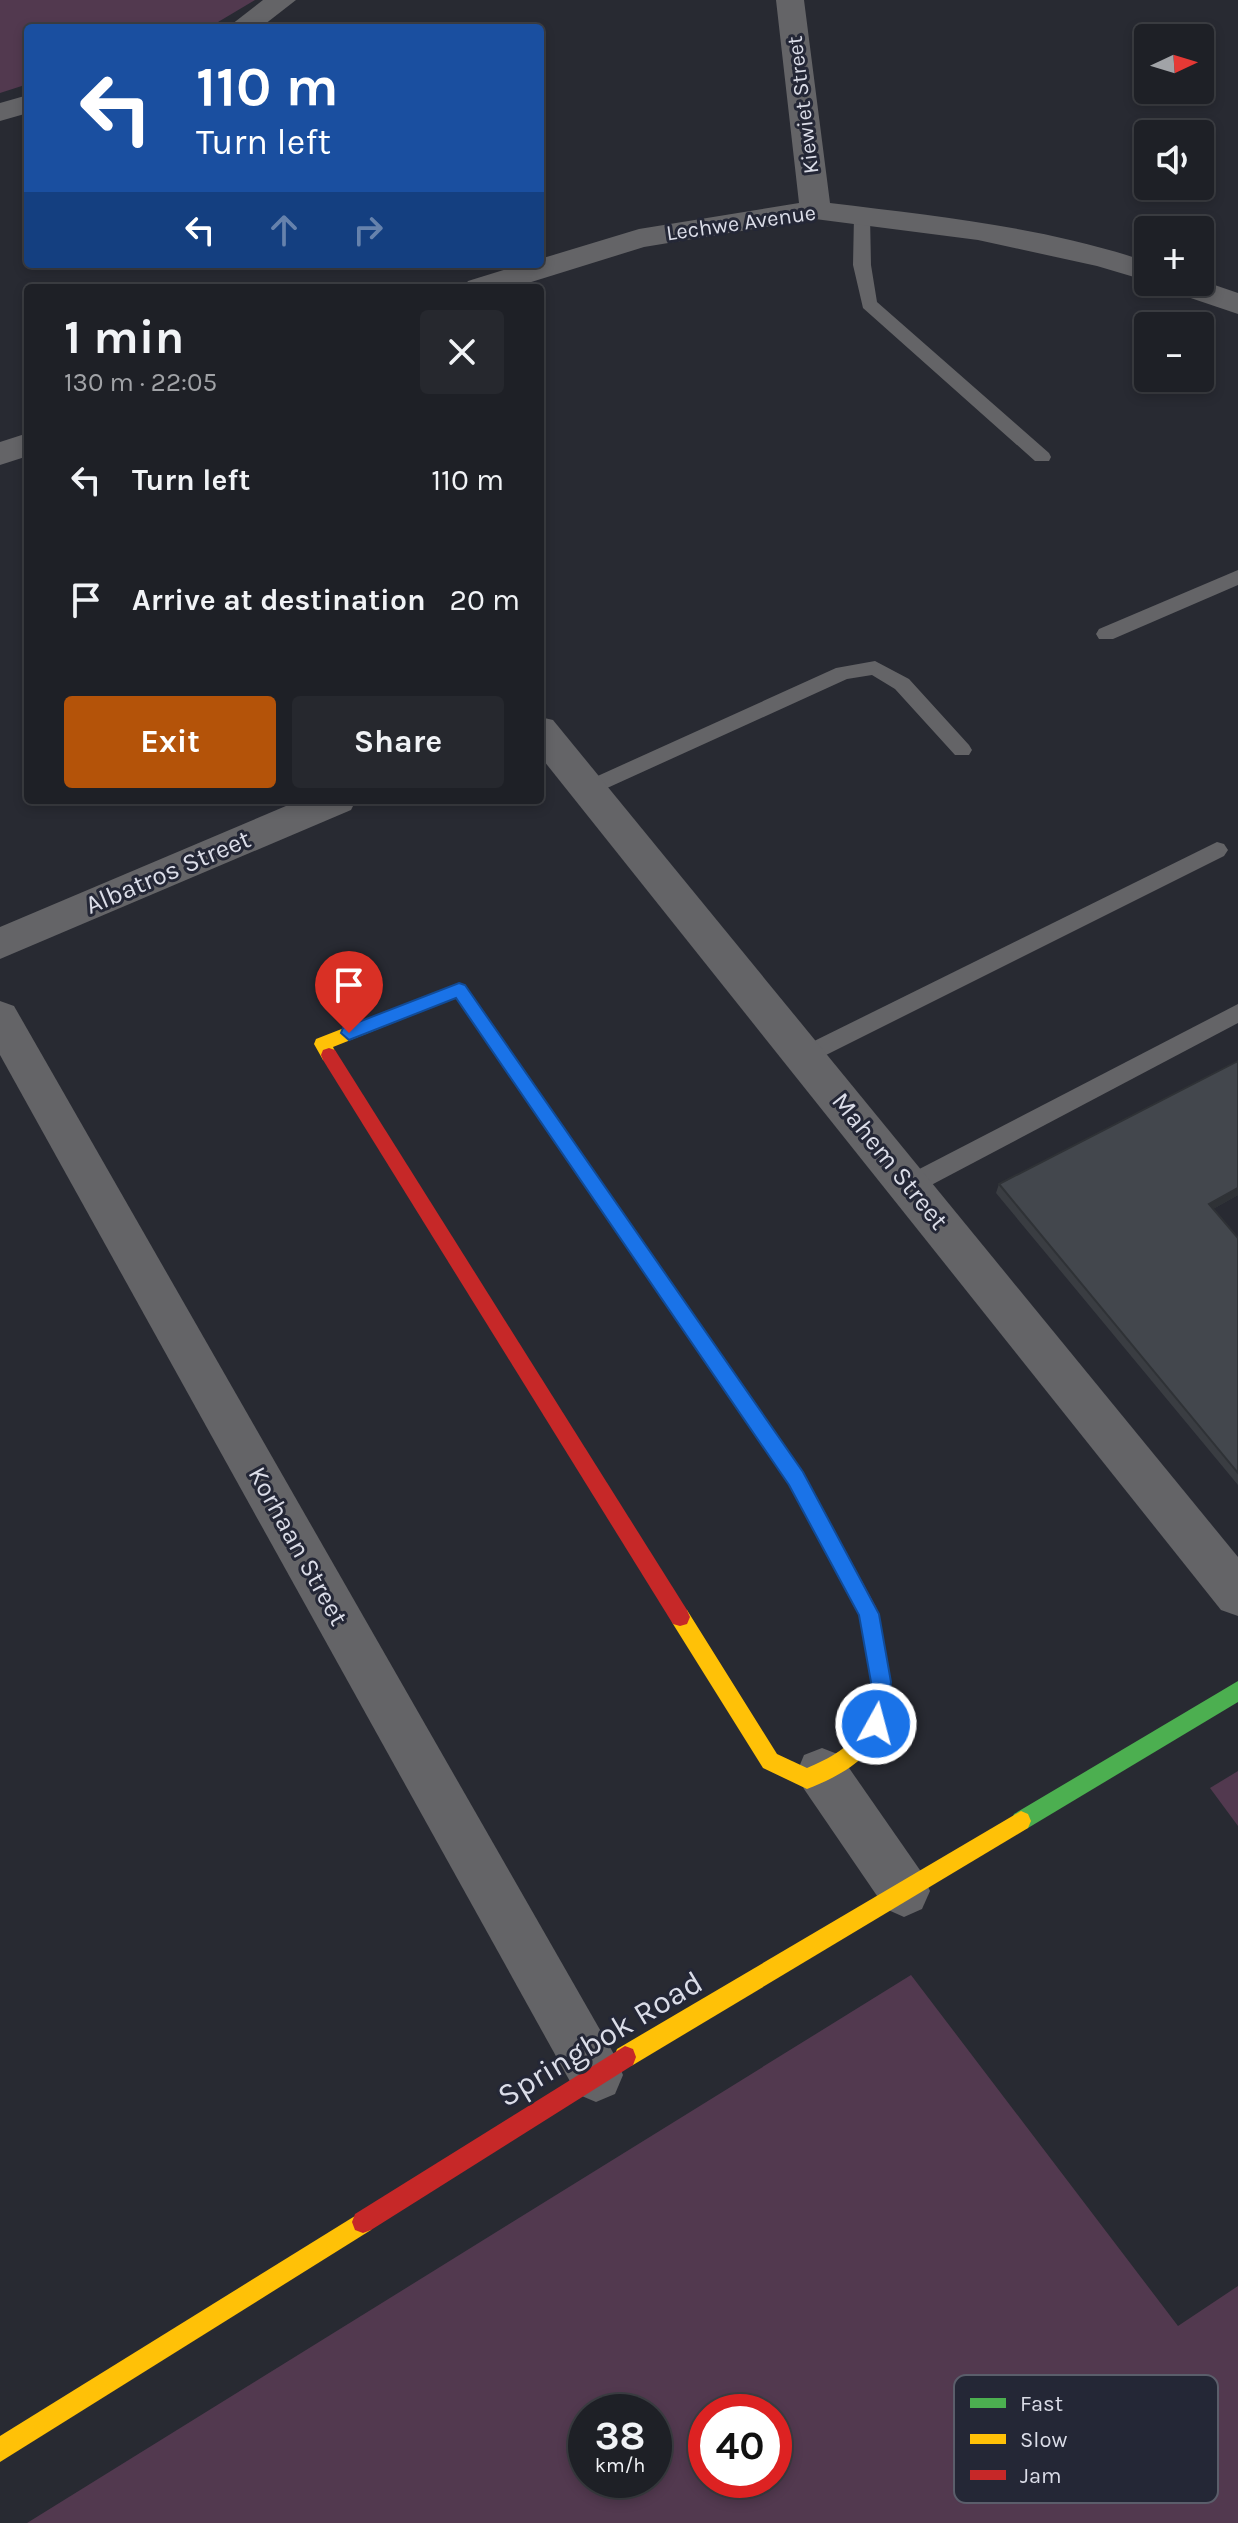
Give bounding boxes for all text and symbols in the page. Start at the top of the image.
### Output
north arrow [1134,24,1214,104]
map controls [1134,24,1214,392]
street label: Kiewiet Street [782,34,824,176]
text: 110 m [196,54,339,119]
icon: left [64,56,168,160]
button: sound [1134,120,1214,200]
text: Turn left [196,121,331,163]
street label: Lechwe Avenue [664,200,818,246]
icon: left [178,208,222,252]
icon: ahead [262,208,306,252]
icon: right [346,208,390,252]
button: + [1134,216,1214,296]
text: 1 min [64,309,184,365]
button: close [420,310,504,394]
button: − [1134,312,1214,392]
text: 130 m · 22:05 [64,367,217,398]
icon: left [64,458,108,502]
text: Turn left [132,462,250,498]
text: 110 m [431,462,504,498]
icon: arrive [64,578,108,622]
text: Arrive at destination [132,582,426,618]
text: 20 m [450,582,520,618]
button: Exit [64,696,276,788]
button: Share [292,696,504,788]
street label: Albatros Street [81,823,256,921]
pin [315,951,383,1033]
icon: arrive [327,963,371,1007]
street label: Mahem Street [825,1086,955,1236]
street label: Korhaan Street [242,1461,355,1631]
position arrow [834,1682,918,1766]
street label: Springbok Road [491,1963,709,2115]
legend [954,2375,1218,2503]
text: Fast [1020,2391,1063,2417]
speed limit sign: 40 [688,2394,792,2498]
text: 38 [595,2412,645,2459]
text: Slow [1020,2427,1067,2453]
text: km/h [595,2454,645,2477]
text: Jam [1020,2463,1062,2489]

